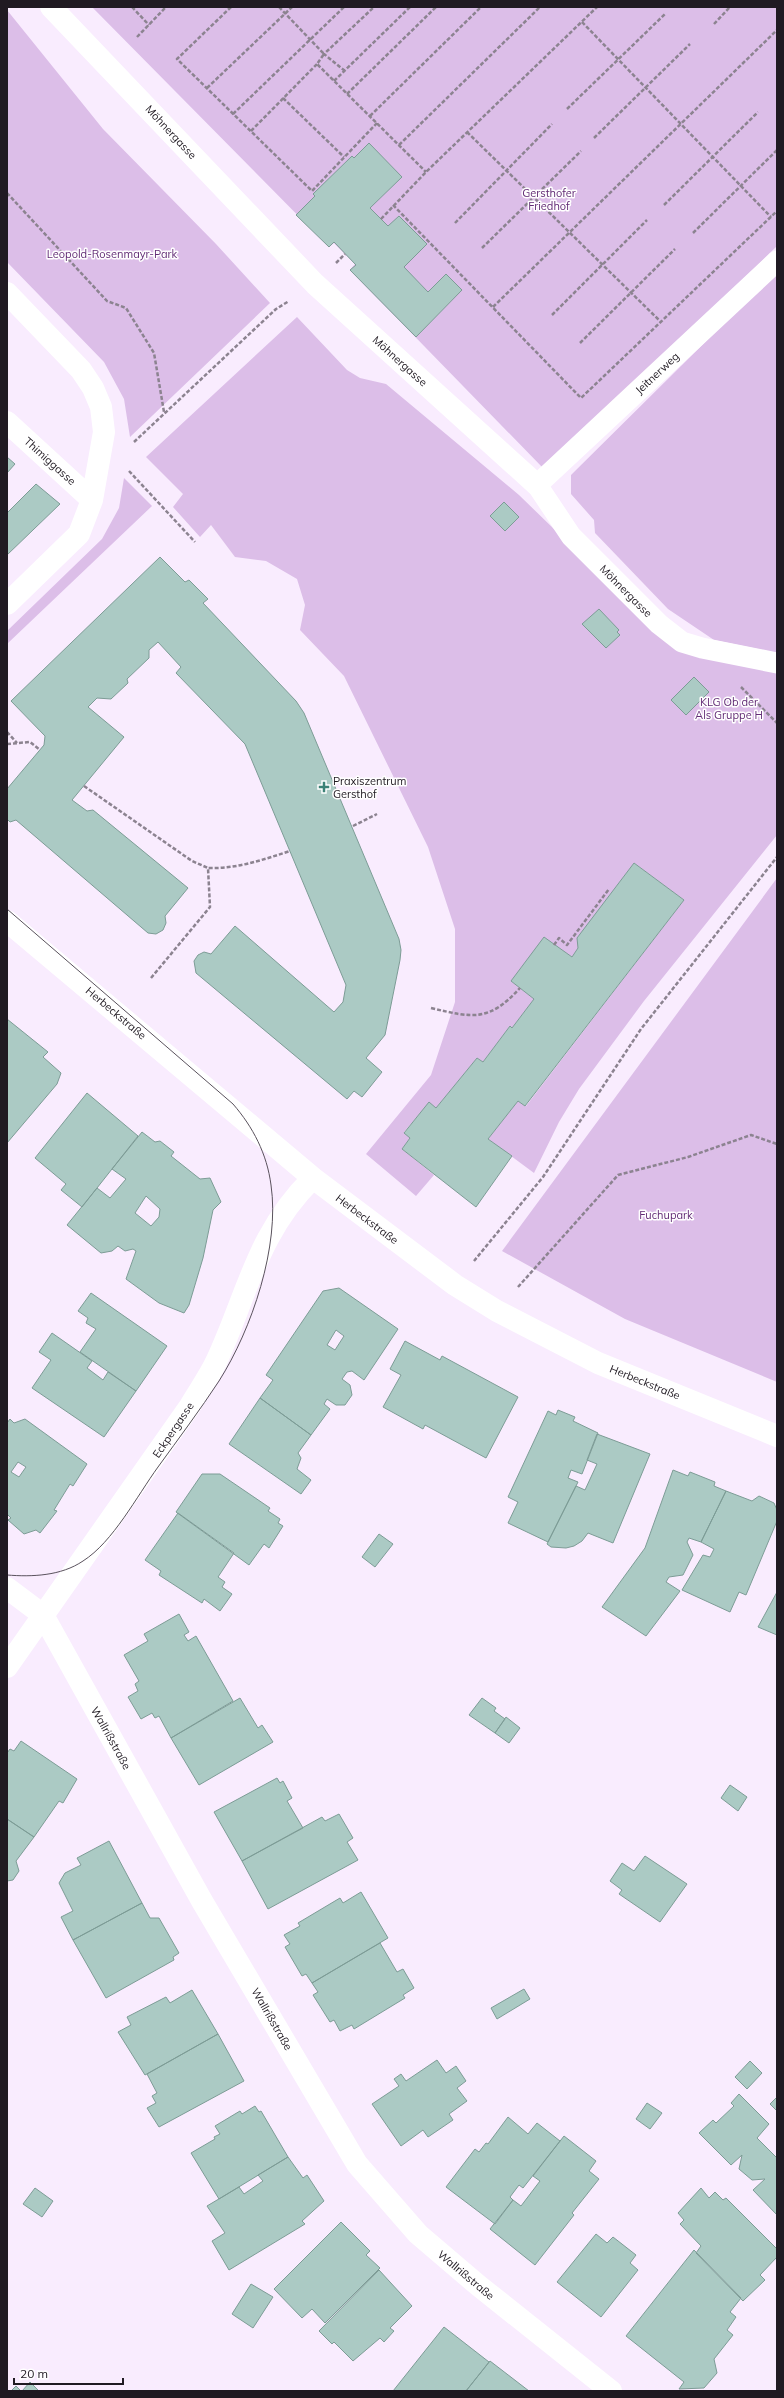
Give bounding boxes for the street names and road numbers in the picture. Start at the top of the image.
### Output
street label: Möhnergasse [142,102,200,162]
street label: Möhnergasse [370,333,430,389]
street label: Jeitnerweg [632,349,682,397]
street label: Thimiggasse [21,434,79,488]
street label: Möhnergasse [597,562,655,620]
street label: Herbeckstraße [83,984,149,1042]
street label: Herbeckstraße [333,1191,401,1247]
street label: Herbeckstraße [608,1362,682,1402]
street label: Eckpergasse [149,1399,197,1461]
street label: Wallrißstraße [88,1704,134,1772]
street label: Wallrißstraße [249,1985,295,2053]
street label: Wallrißstraße [435,2247,497,2303]

